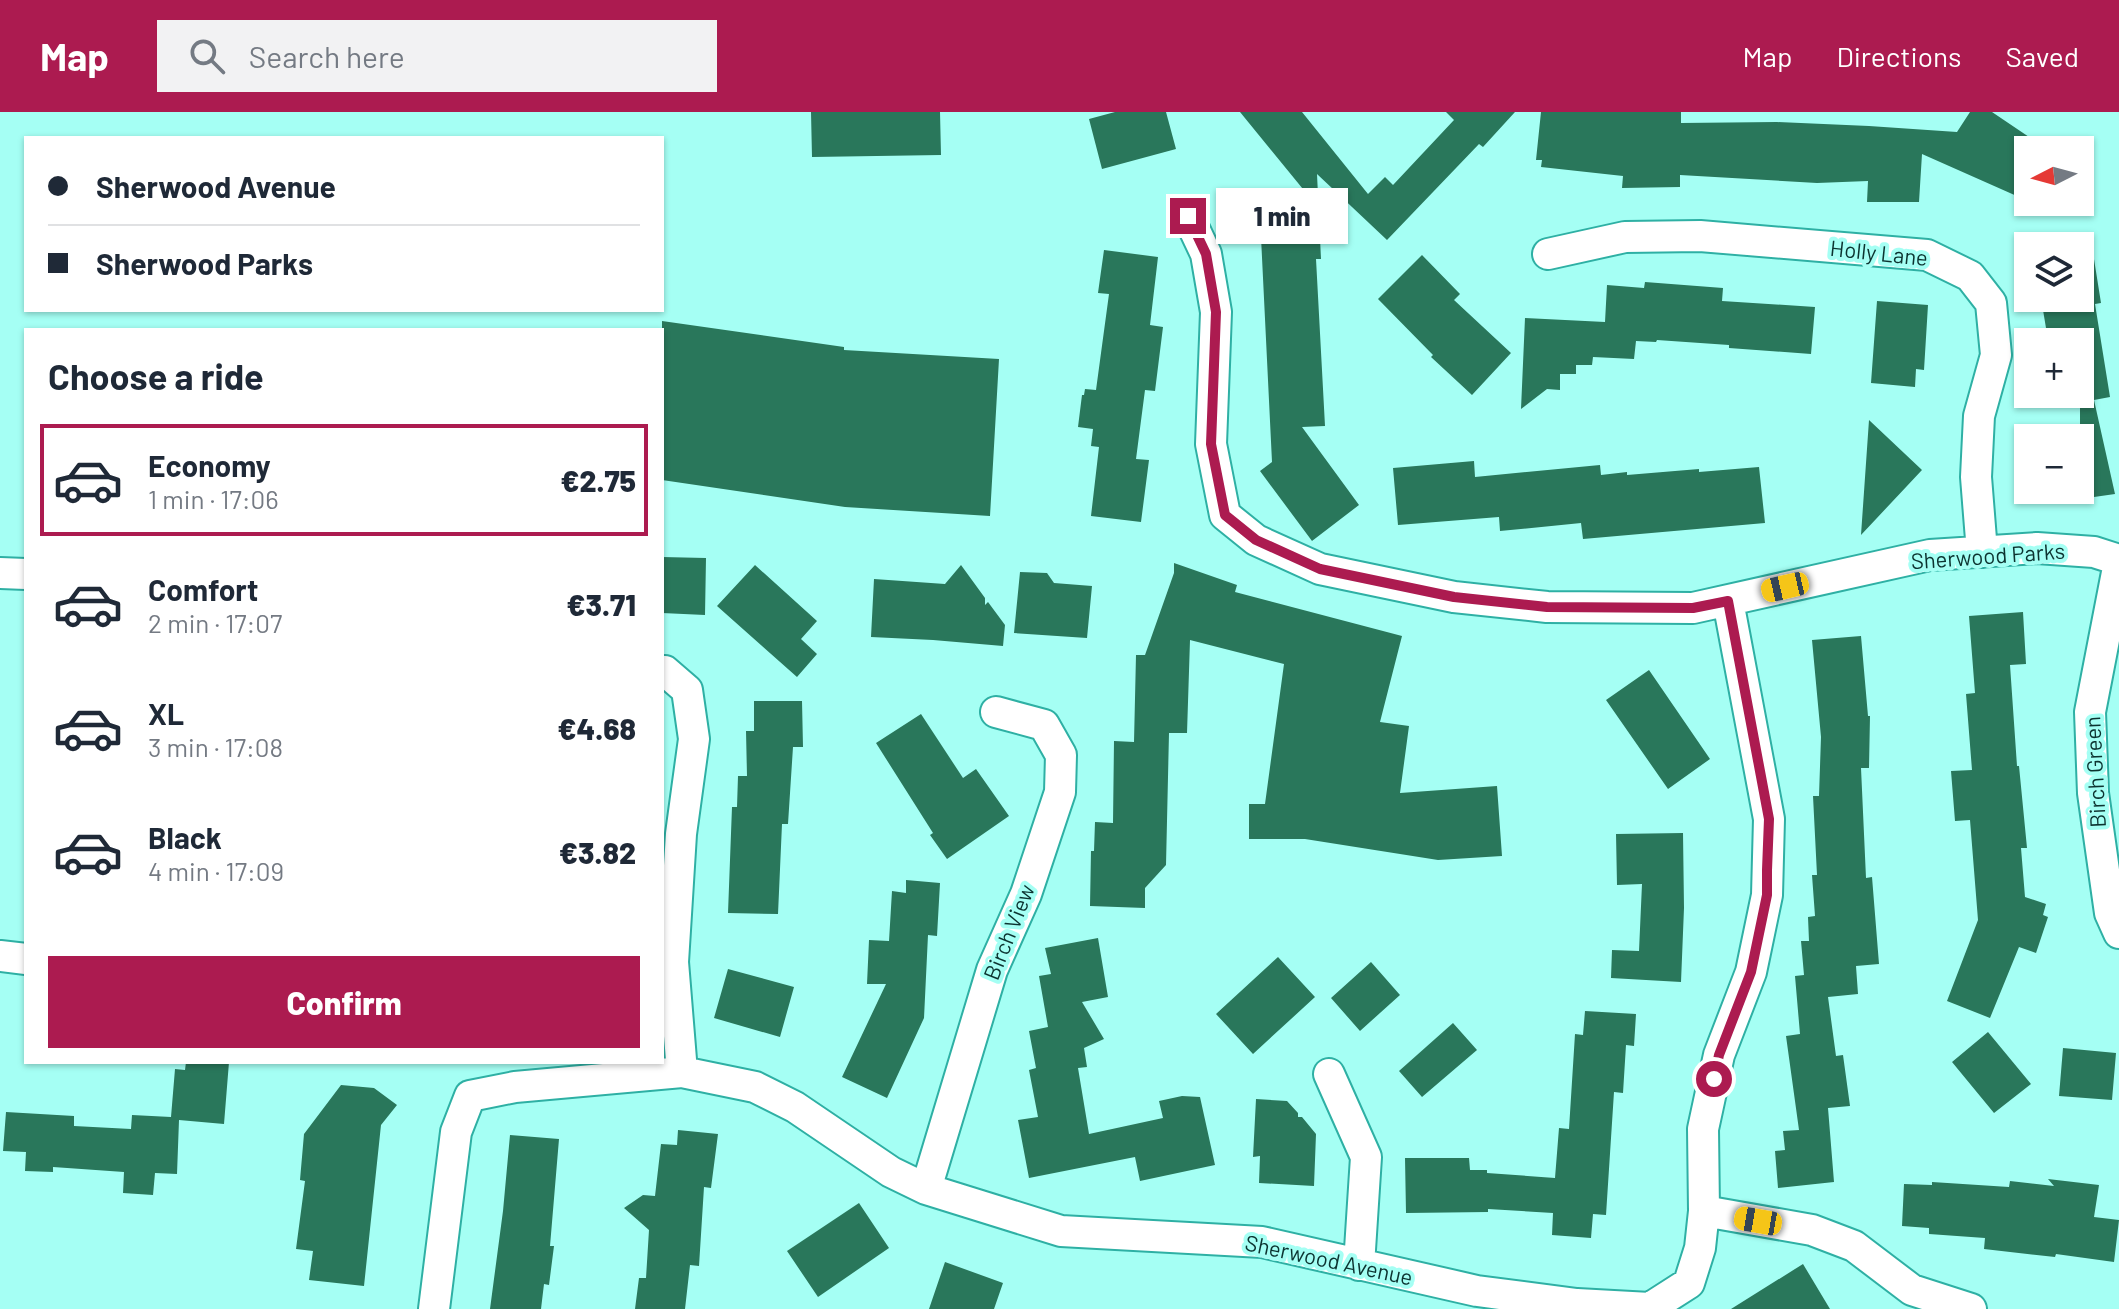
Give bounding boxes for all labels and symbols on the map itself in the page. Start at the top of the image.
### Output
north arrow [2014,136,2094,216]
callout: 1 min [1216,188,1348,244]
route end [1170,198,1206,234]
street label: Holly Lane [1829,234,1929,270]
street label: Sherwood Parks [1910,537,2066,573]
car [1759,570,1811,604]
street label: Birch Green [2078,716,2110,829]
street label: Birch View [977,880,1039,983]
route start [1696,1061,1732,1097]
car [1732,1205,1784,1237]
street label: Sherwood Avenue [1243,1229,1415,1289]

